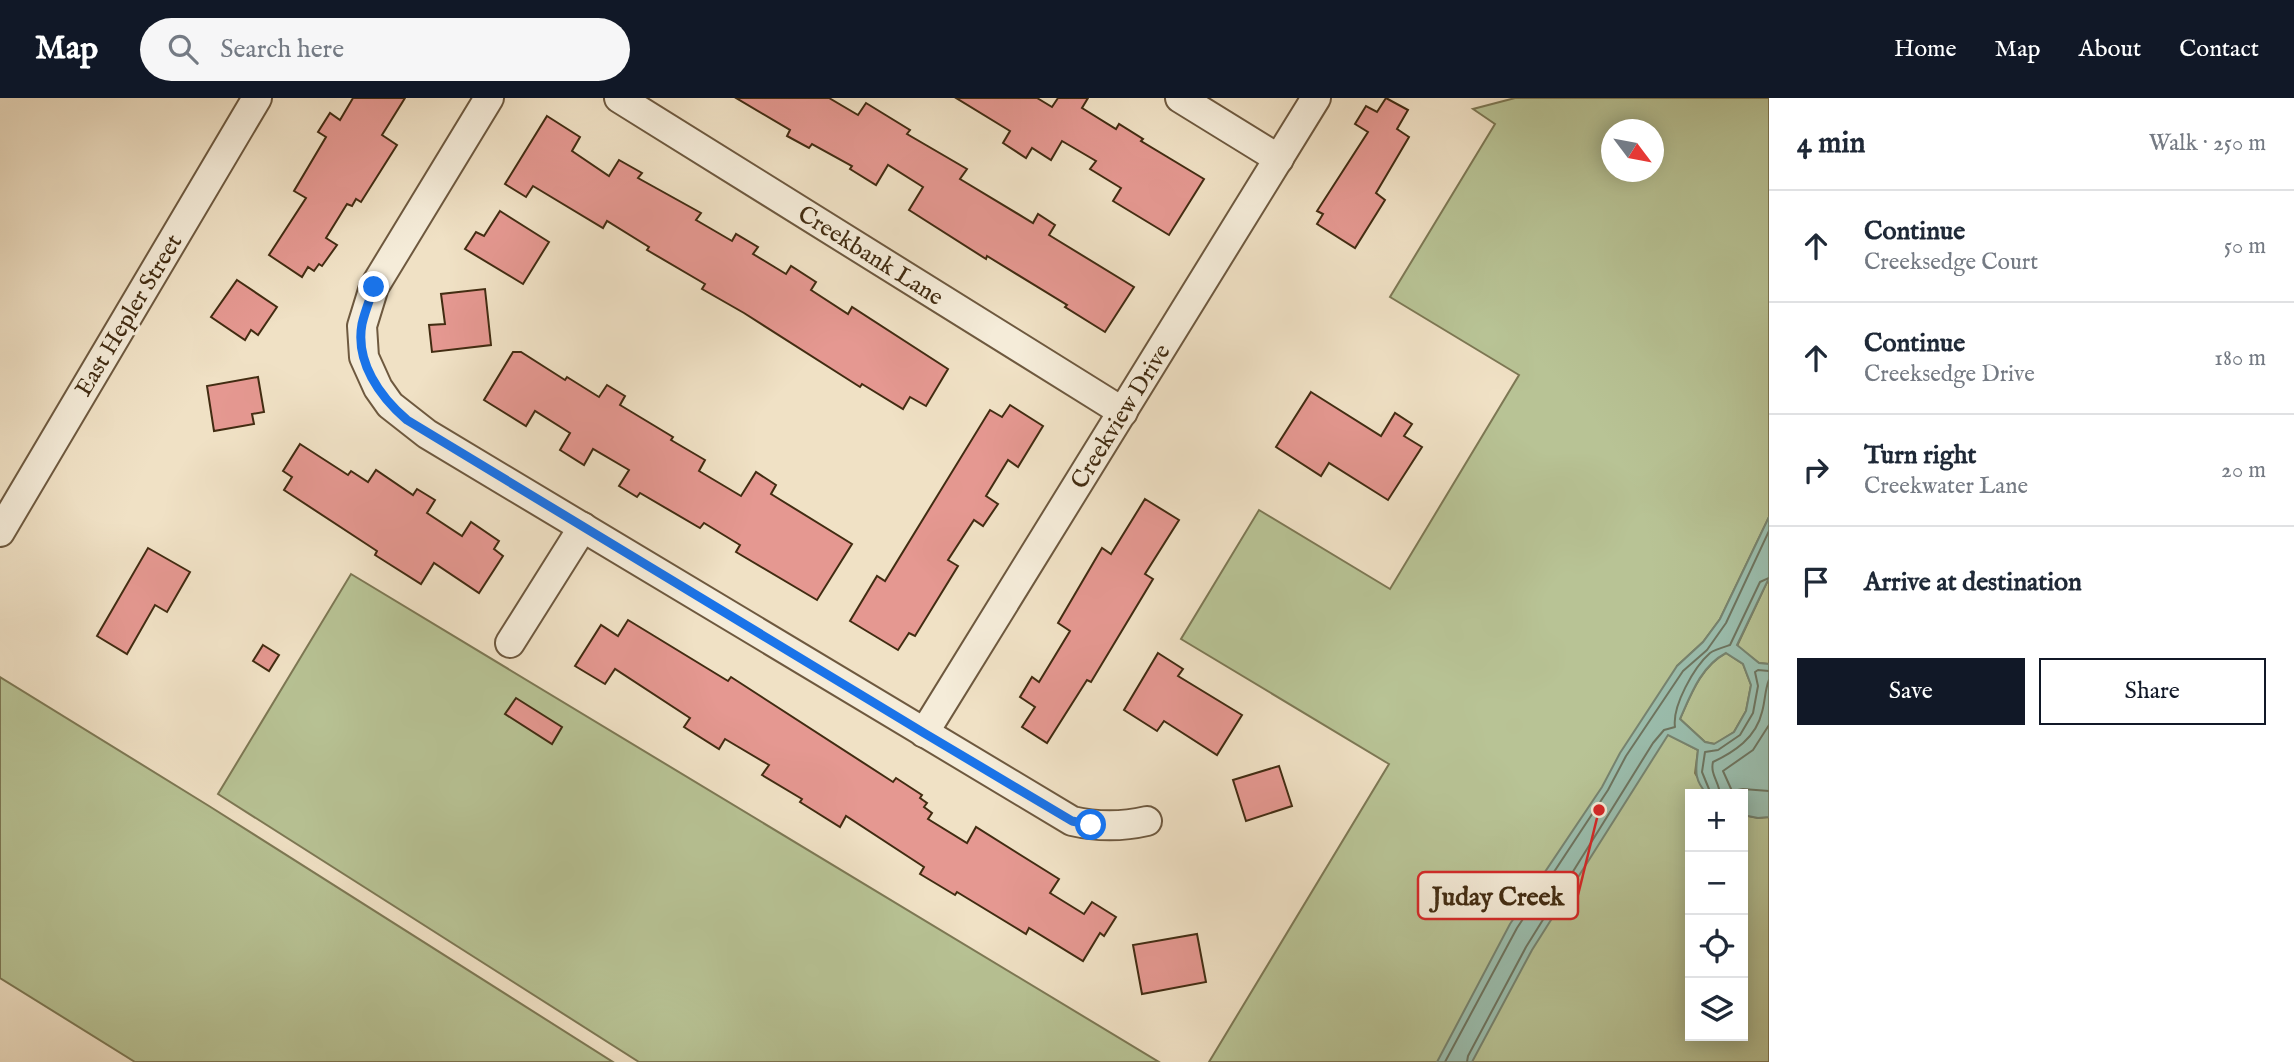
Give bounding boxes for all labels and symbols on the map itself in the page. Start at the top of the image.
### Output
north arrow [1601,119,1664,182]
street label: Creekbank Lane [792,199,949,313]
street label: East Hepler Street [69,229,190,403]
route end [358,271,389,302]
street label: Creekview Drive [1064,338,1178,495]
route start [1075,809,1106,840]
callout: Juday Creek [1418,872,1578,919]
text: Juday Creek [1429,881,1565,914]

